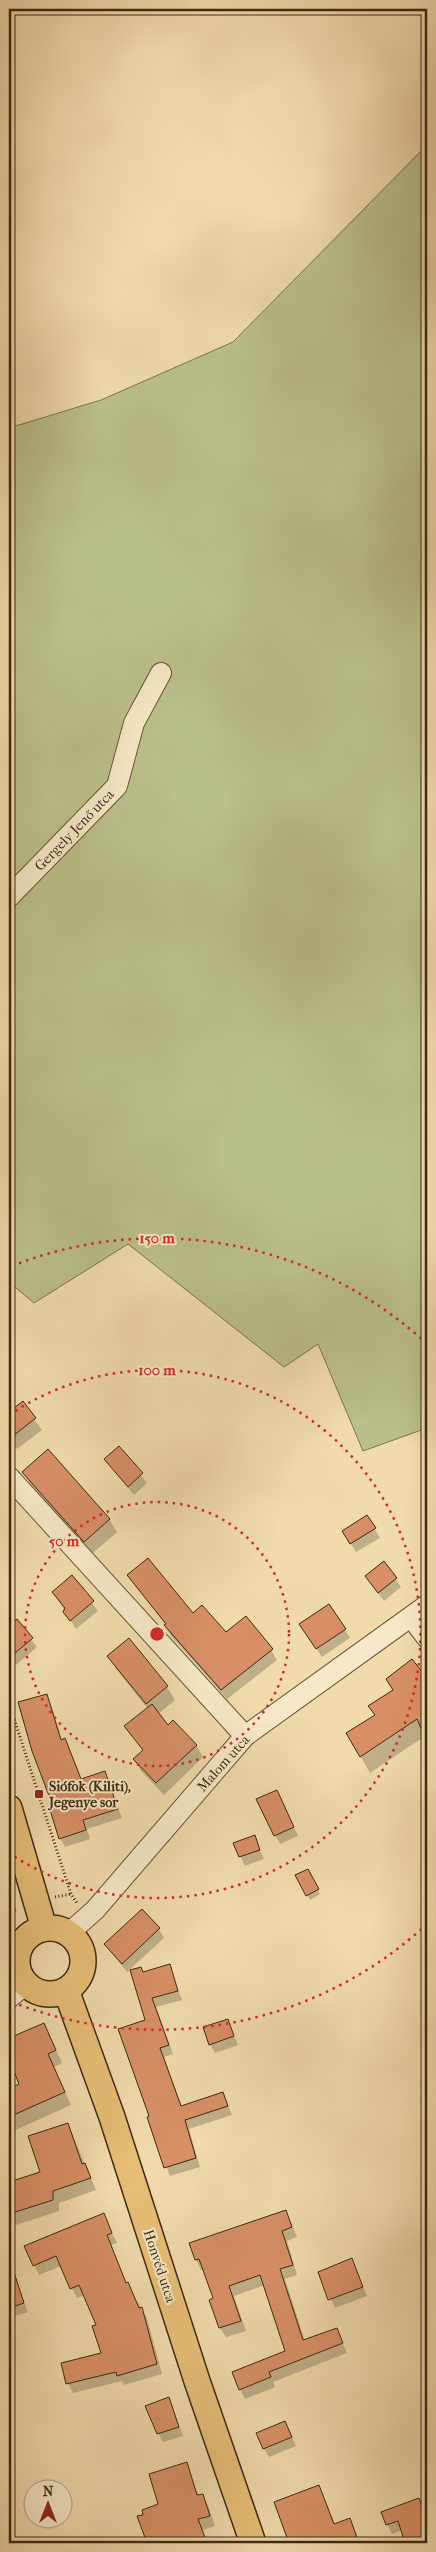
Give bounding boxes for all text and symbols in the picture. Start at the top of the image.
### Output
street label: Gergely Jenő utca [31,786,118,875]
text: 150 m [139,1229,175,1247]
text: 100 m [138,1361,176,1379]
text: 50 m [49,1532,80,1550]
centre of rings [148,1625,166,1643]
street label: Malom utca [194,1731,254,1795]
place label: Siófok (Kiliti), Jegenye sor [47,1778,131,1811]
marker: Siófok (Kiliti), Jegenye sor [33,1788,45,1800]
street label: Honvéd utca [140,2228,179,2305]
north arrow [22,2480,72,2530]
text: N [43,2483,54,2500]

